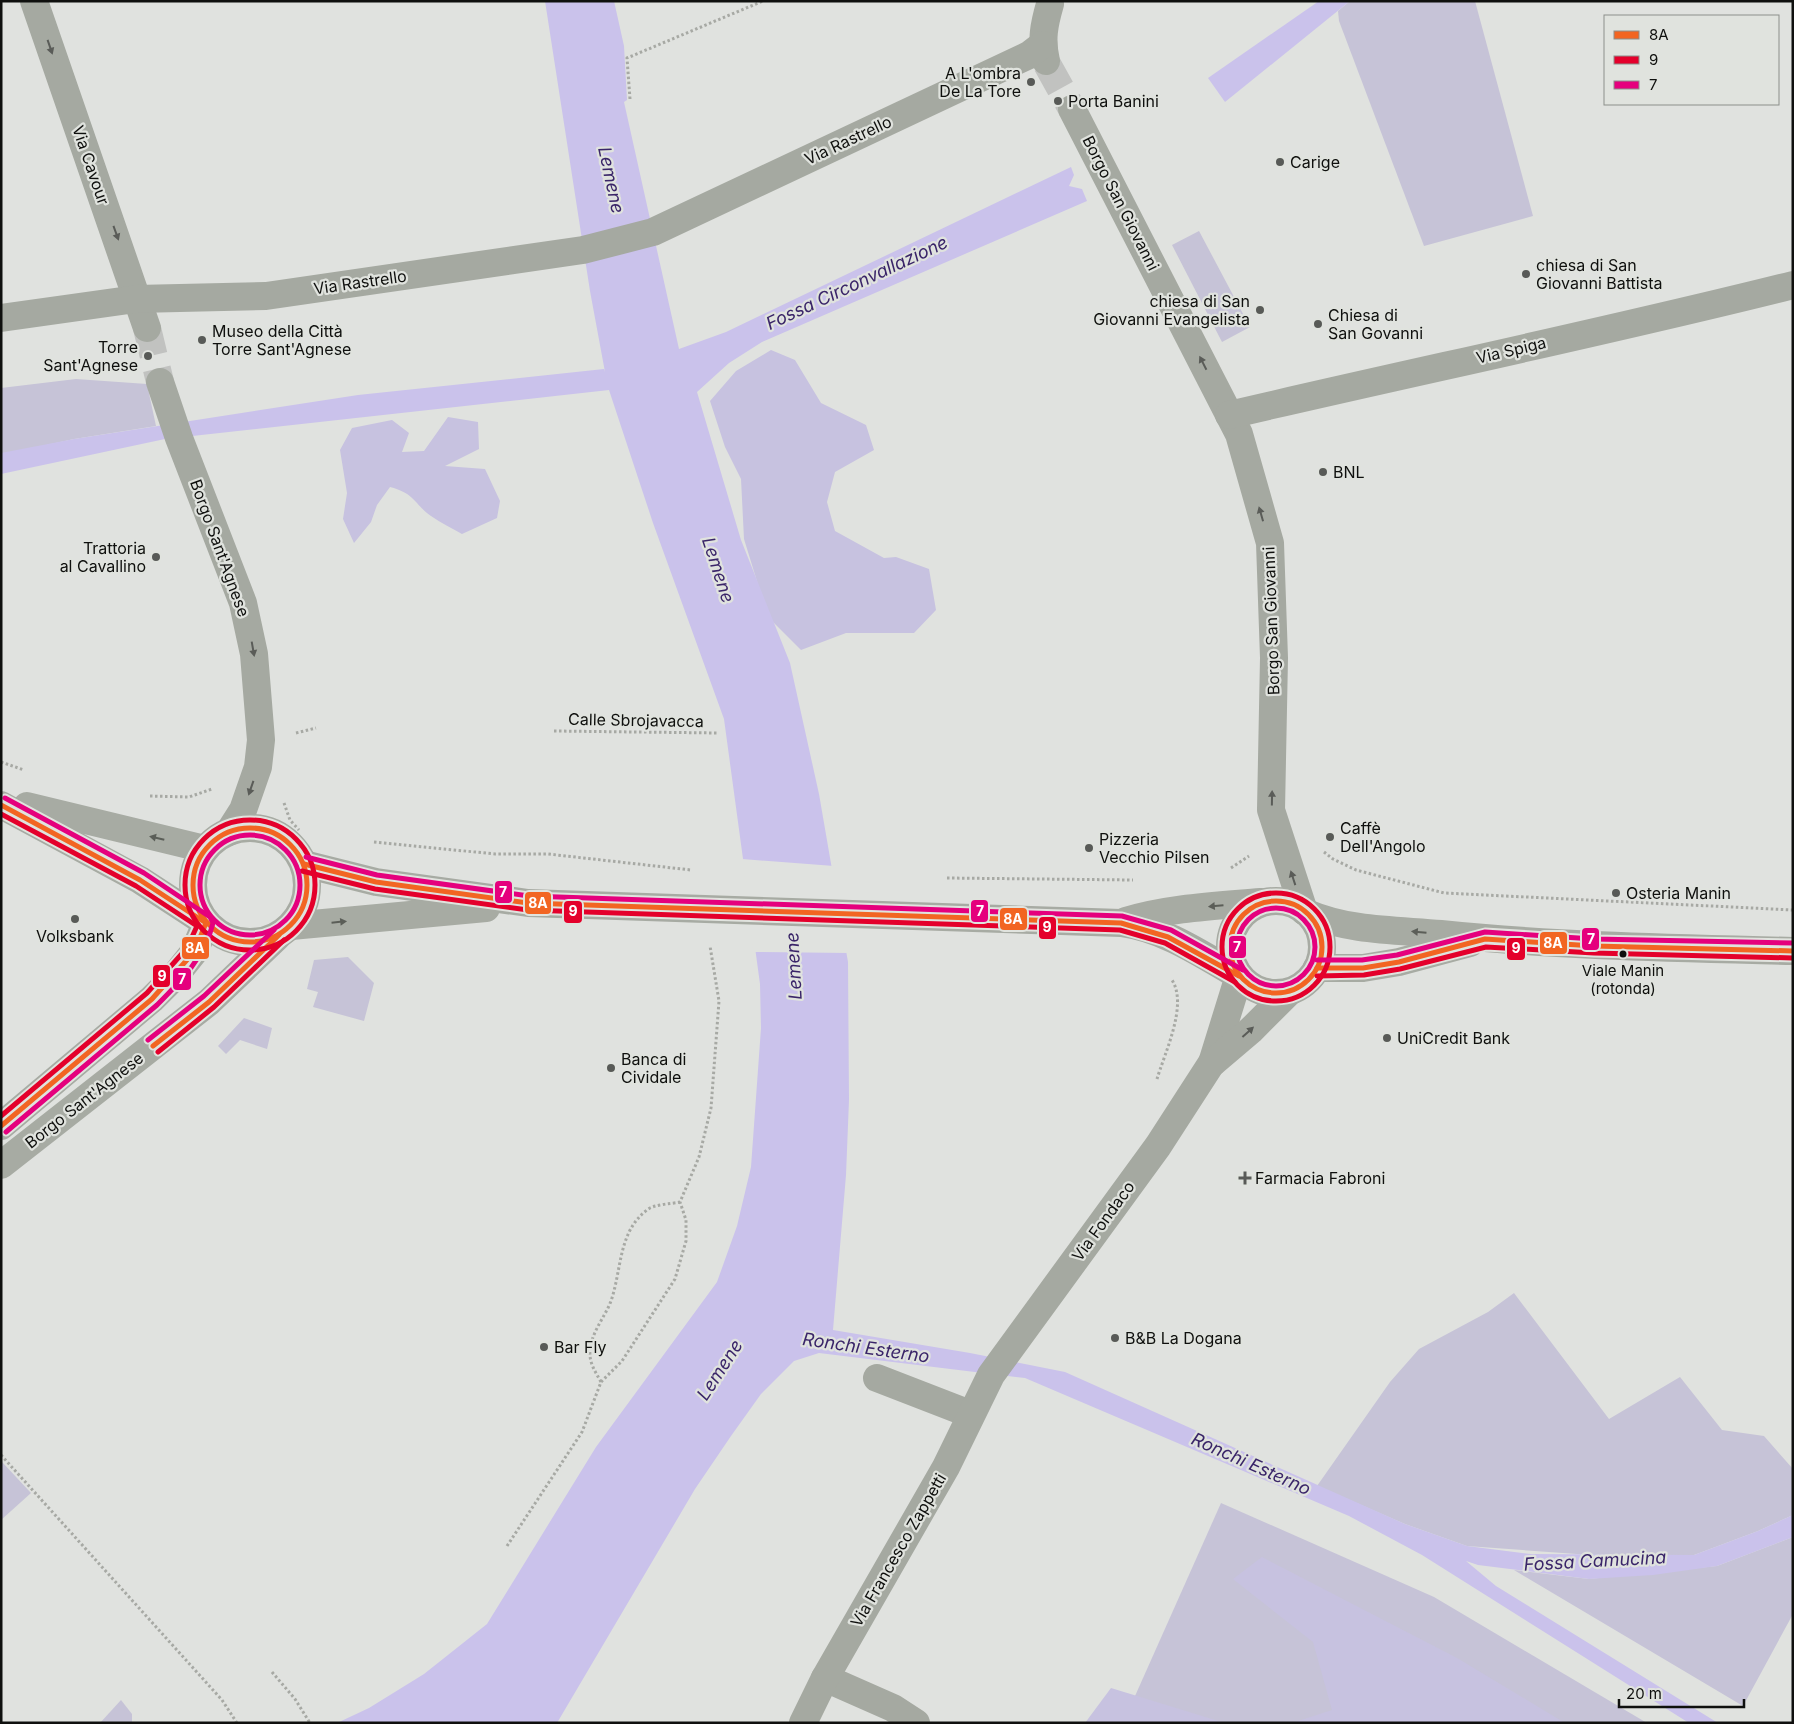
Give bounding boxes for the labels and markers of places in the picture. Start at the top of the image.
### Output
place label: A L'ombra De La Tore [939,63,1021,101]
marker: A L'ombra De La Tore [1025,76,1037,88]
place label: Porta Banini [1068,91,1159,111]
marker: Porta Banini [1052,95,1064,107]
place label: Carige [1290,152,1340,172]
marker: Carige [1274,156,1286,168]
place label: chiesa di San Giovanni Battista [1536,255,1662,293]
marker: chiesa di San Giovanni Battista [1520,268,1532,280]
place label: chiesa di San Giovanni Evangelista [1093,291,1250,329]
marker: chiesa di San Giovanni Evangelista [1254,304,1266,316]
place label: Chiesa di San Govanni [1328,305,1423,343]
marker: Chiesa di San Govanni [1312,318,1324,330]
place label: Museo della Città Torre Sant'Agnese [212,321,351,359]
marker: Museo della Città Torre Sant'Agnese [196,334,208,346]
place label: Torre Sant'Agnese [43,337,138,375]
marker: Torre Sant'Agnese [142,350,154,362]
place label: BNL [1333,462,1365,482]
marker: BNL [1317,466,1329,478]
place label: Trattoria al Cavallino [60,538,146,576]
marker: Trattoria al Cavallino [150,551,162,563]
place label: Caffè Dell'Angolo [1340,818,1426,856]
place label: Pizzeria Vecchio Pilsen [1099,829,1209,867]
marker: Caffè Dell'Angolo [1324,831,1336,843]
marker: Pizzeria Vecchio Pilsen [1083,842,1095,854]
place label: Osteria Manin [1626,883,1731,903]
marker: Osteria Manin [1610,887,1622,899]
marker: Volksbank [69,913,81,925]
place label: Volksbank [36,926,114,946]
marker: Viale Manin (rotonda) [1618,949,1628,959]
place label: Viale Manin (rotonda) [1582,961,1664,998]
place label: UniCredit Bank [1397,1028,1510,1048]
marker: UniCredit Bank [1381,1032,1393,1044]
place label: Banca di Cividale [621,1049,686,1087]
marker: Banca di Cividale [605,1062,617,1074]
place label: Farmacia Fabroni [1255,1168,1385,1188]
marker: Farmacia Fabroni [1239,1172,1251,1184]
place label: B&B La Dogana [1125,1328,1242,1348]
marker: B&B La Dogana [1109,1332,1121,1344]
place label: Bar Fly [554,1337,606,1357]
marker: Bar Fly [538,1341,550,1353]

